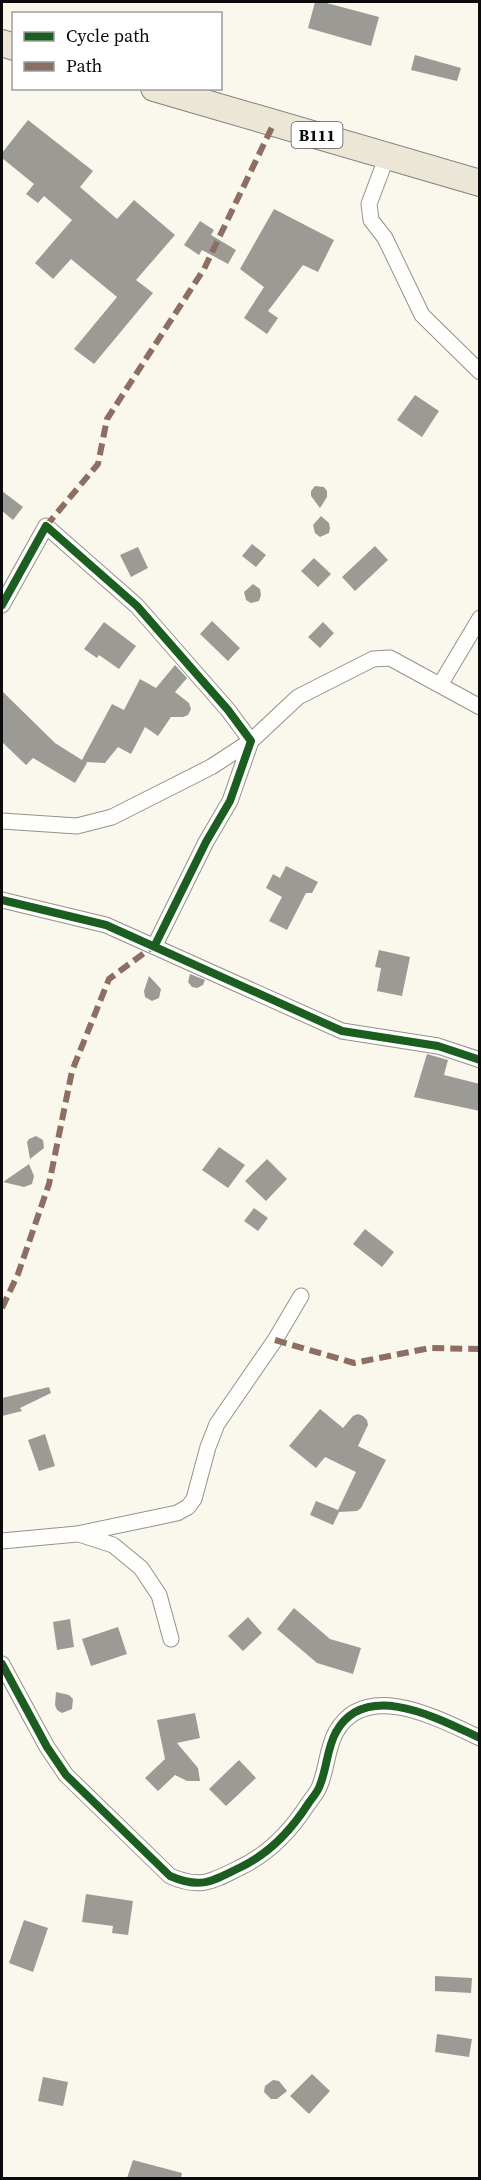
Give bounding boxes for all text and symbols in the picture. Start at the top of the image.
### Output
legend [12,12,222,90]
text: Cycle path [66,23,150,48]
text: Path [66,53,103,78]
road number: B111 [292,122,342,148]

